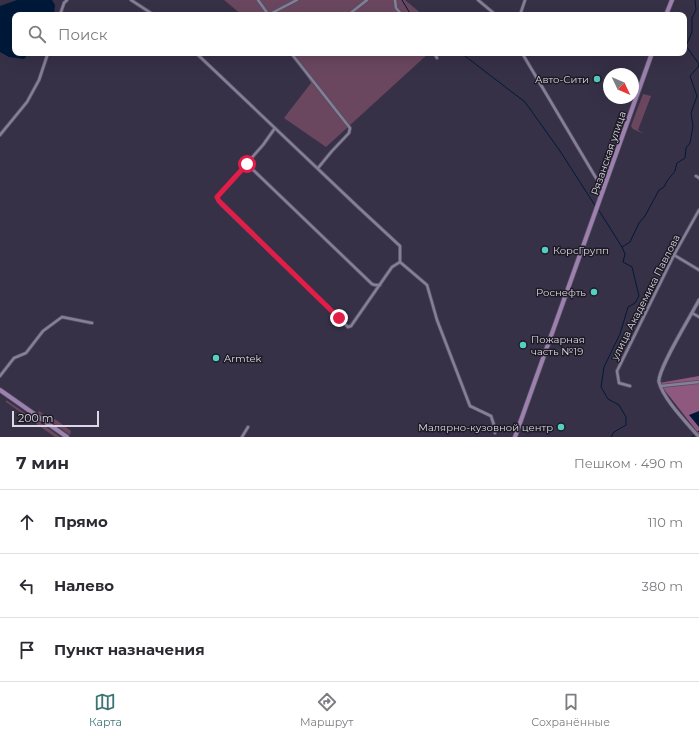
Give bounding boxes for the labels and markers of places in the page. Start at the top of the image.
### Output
place label: Авто-Сити [535,73,589,86]
marker: Авто-Сити [592,74,602,84]
place label: КорсГрупп [553,244,609,257]
marker: КорсГрупп [540,245,550,255]
place label: Роснефть [536,286,586,299]
marker: Роснефть [589,287,599,297]
place label: Пожарная часть №19 [531,333,585,358]
marker: Пожарная часть №19 [518,340,528,350]
place label: Armtek [224,352,262,365]
marker: Armtek [211,353,221,363]
place label: Малярно-кузовной центр [418,421,553,434]
marker: Малярно-кузовной центр [556,422,566,432]

